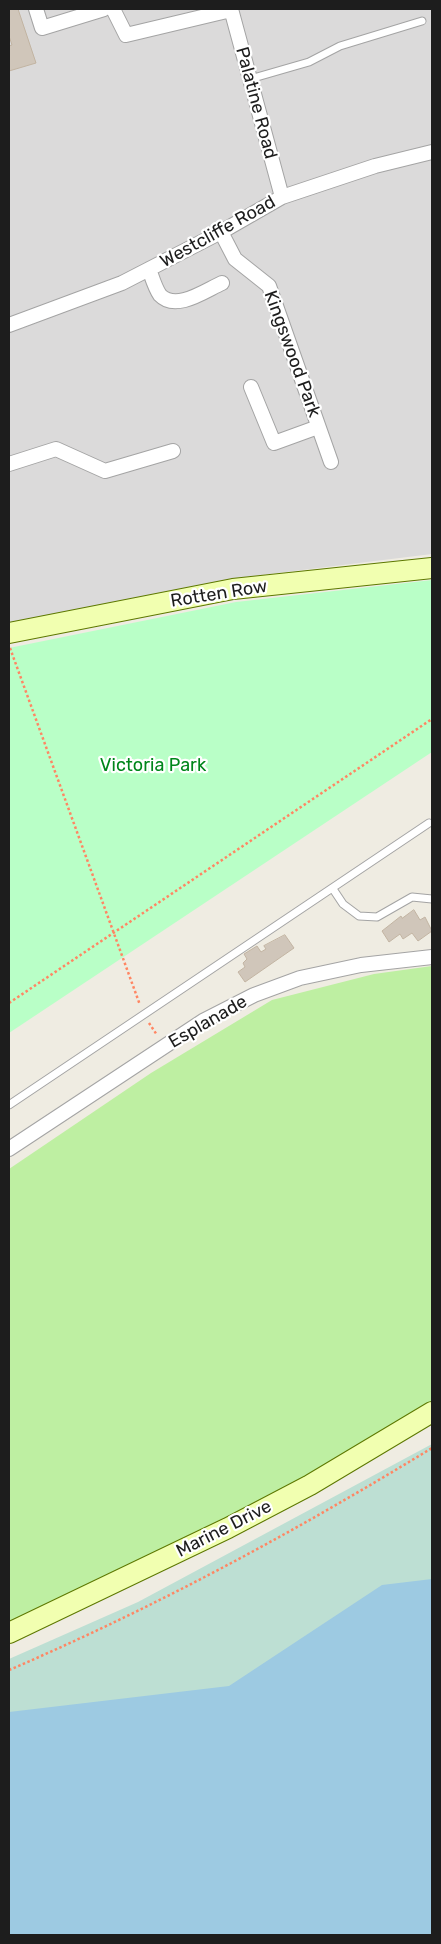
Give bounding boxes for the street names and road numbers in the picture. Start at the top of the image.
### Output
street label: Palatine Road [231,45,281,161]
street label: Westcliffe Road [157,191,279,273]
street label: Kingswood Park [259,288,325,420]
street label: Rotten Row [169,576,269,612]
street label: Esplanade [165,991,251,1053]
street label: Marine Drive [173,1496,275,1562]

